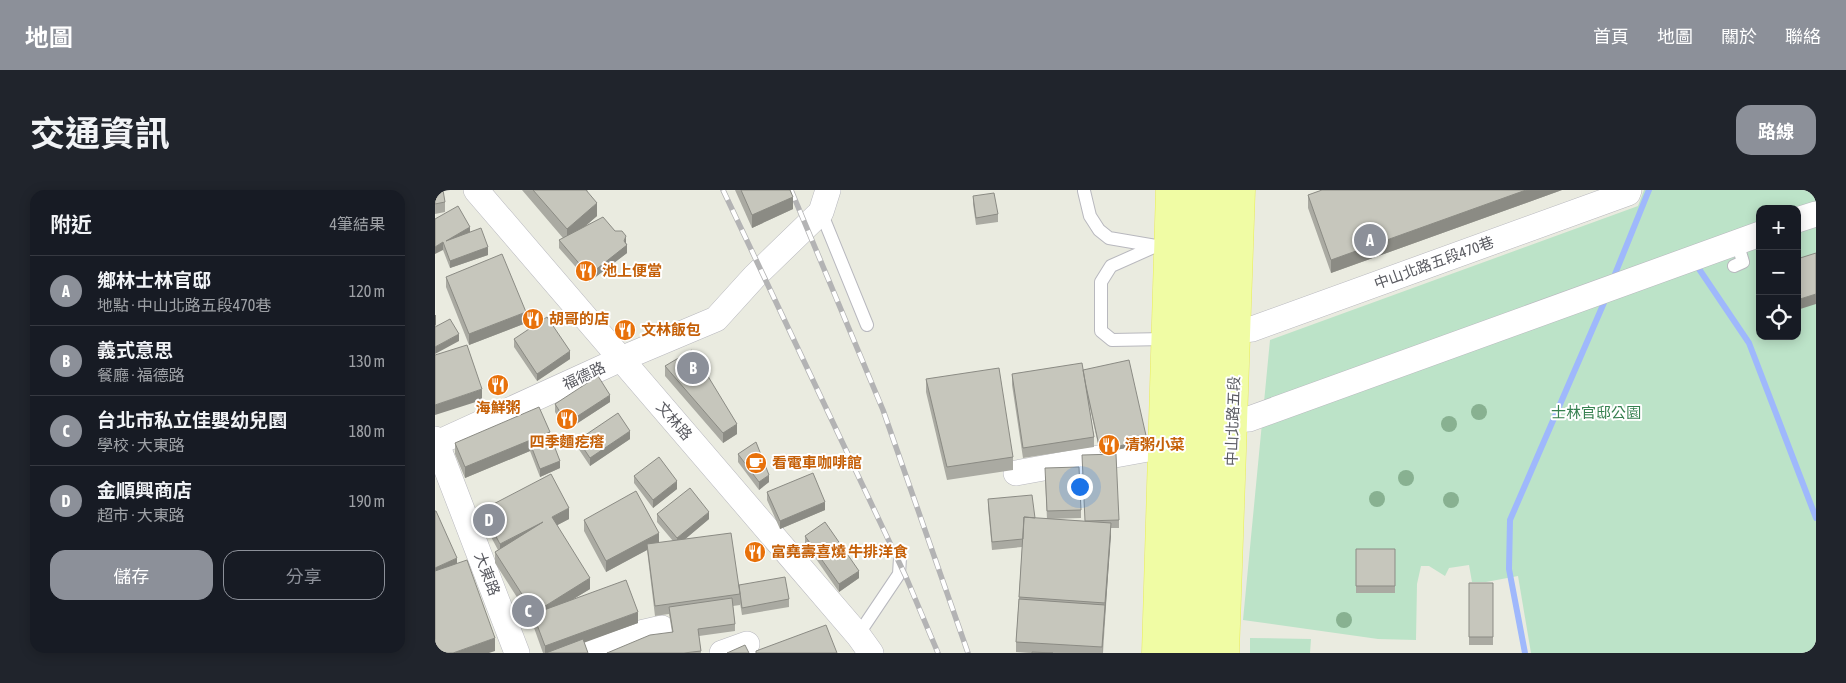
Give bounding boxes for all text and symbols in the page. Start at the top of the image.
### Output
text: 地圖 [25,24,73,51]
text: 首頁 [1593,26,1629,47]
text: 地圖 [1657,26,1693,47]
text: 關於 [1721,26,1757,47]
text: 聯絡 [1785,26,1821,47]
button: 路線 [1736,105,1816,155]
text: 交通資訊 [30,113,170,153]
map controls [1756,205,1801,340]
button: + [1756,205,1801,250]
text: 附近 [50,212,92,236]
text: 4筆結果 [329,215,385,233]
pin: A [1354,221,1386,259]
street label: 中山北路五段470巷 [1372,233,1496,292]
button: − [1756,250,1801,295]
restaurant icon: 池上便當 [574,259,598,283]
place label: 池上便當 [602,262,662,279]
text: 鄉林士林官邸 [97,269,211,291]
text: A [62,282,70,300]
text: 120 m [349,282,385,300]
button: locate [1756,295,1801,340]
text: 地點 · 中山北路五段470巷 [97,296,271,314]
restaurant icon: 胡哥的店 [521,307,545,331]
place label: 胡哥的店 [549,310,609,327]
restaurant icon: 文林飯包 [613,318,637,342]
place label: 文林飯包 [641,321,701,338]
text: 義式意思 [97,339,173,361]
pin: B [677,349,709,387]
text: B [62,352,70,370]
text: 130 m [349,352,385,370]
street label: 福德路 [560,358,608,393]
text: 餐廳 · 福德路 [97,366,185,384]
restaurant icon: 海鮮粥 [486,373,510,397]
street label: 中山北路五段 [1222,376,1243,466]
street label: 文林路 [653,398,696,443]
place label: 海鮮粥 [475,399,521,416]
park label: 士林官邸公園 [1551,404,1641,421]
restaurant icon: 四季麵疙瘩 [555,407,579,431]
text: 台北市私立佳嬰幼兒園 [97,409,287,431]
text: C [62,422,70,440]
text: 180 m [349,422,385,440]
place label: 四季麵疙瘩 [529,433,605,450]
restaurant icon: 清粥小菜 [1097,433,1121,457]
text: 學校 · 大東路 [97,436,185,454]
place label: 清粥小菜 [1125,436,1185,453]
cafe icon: 看電車咖啡館 [744,451,768,475]
place label: 看電車咖啡館 [772,454,862,471]
your location [1067,474,1093,500]
text: 金順興商店 [97,479,192,501]
text: D [62,492,70,510]
text: 190 m [349,492,385,510]
pin: D [473,501,505,539]
text: 超市 · 大東路 [97,506,185,524]
restaurant icon: 富堯壽喜燒 牛排洋食 [743,540,767,564]
place label: 富堯壽喜燒 牛排洋食 [771,543,908,560]
button: 儲存 [50,550,213,600]
button: 分享 [223,550,385,600]
street label: 大東路 [471,550,503,598]
pin: C [512,592,544,630]

